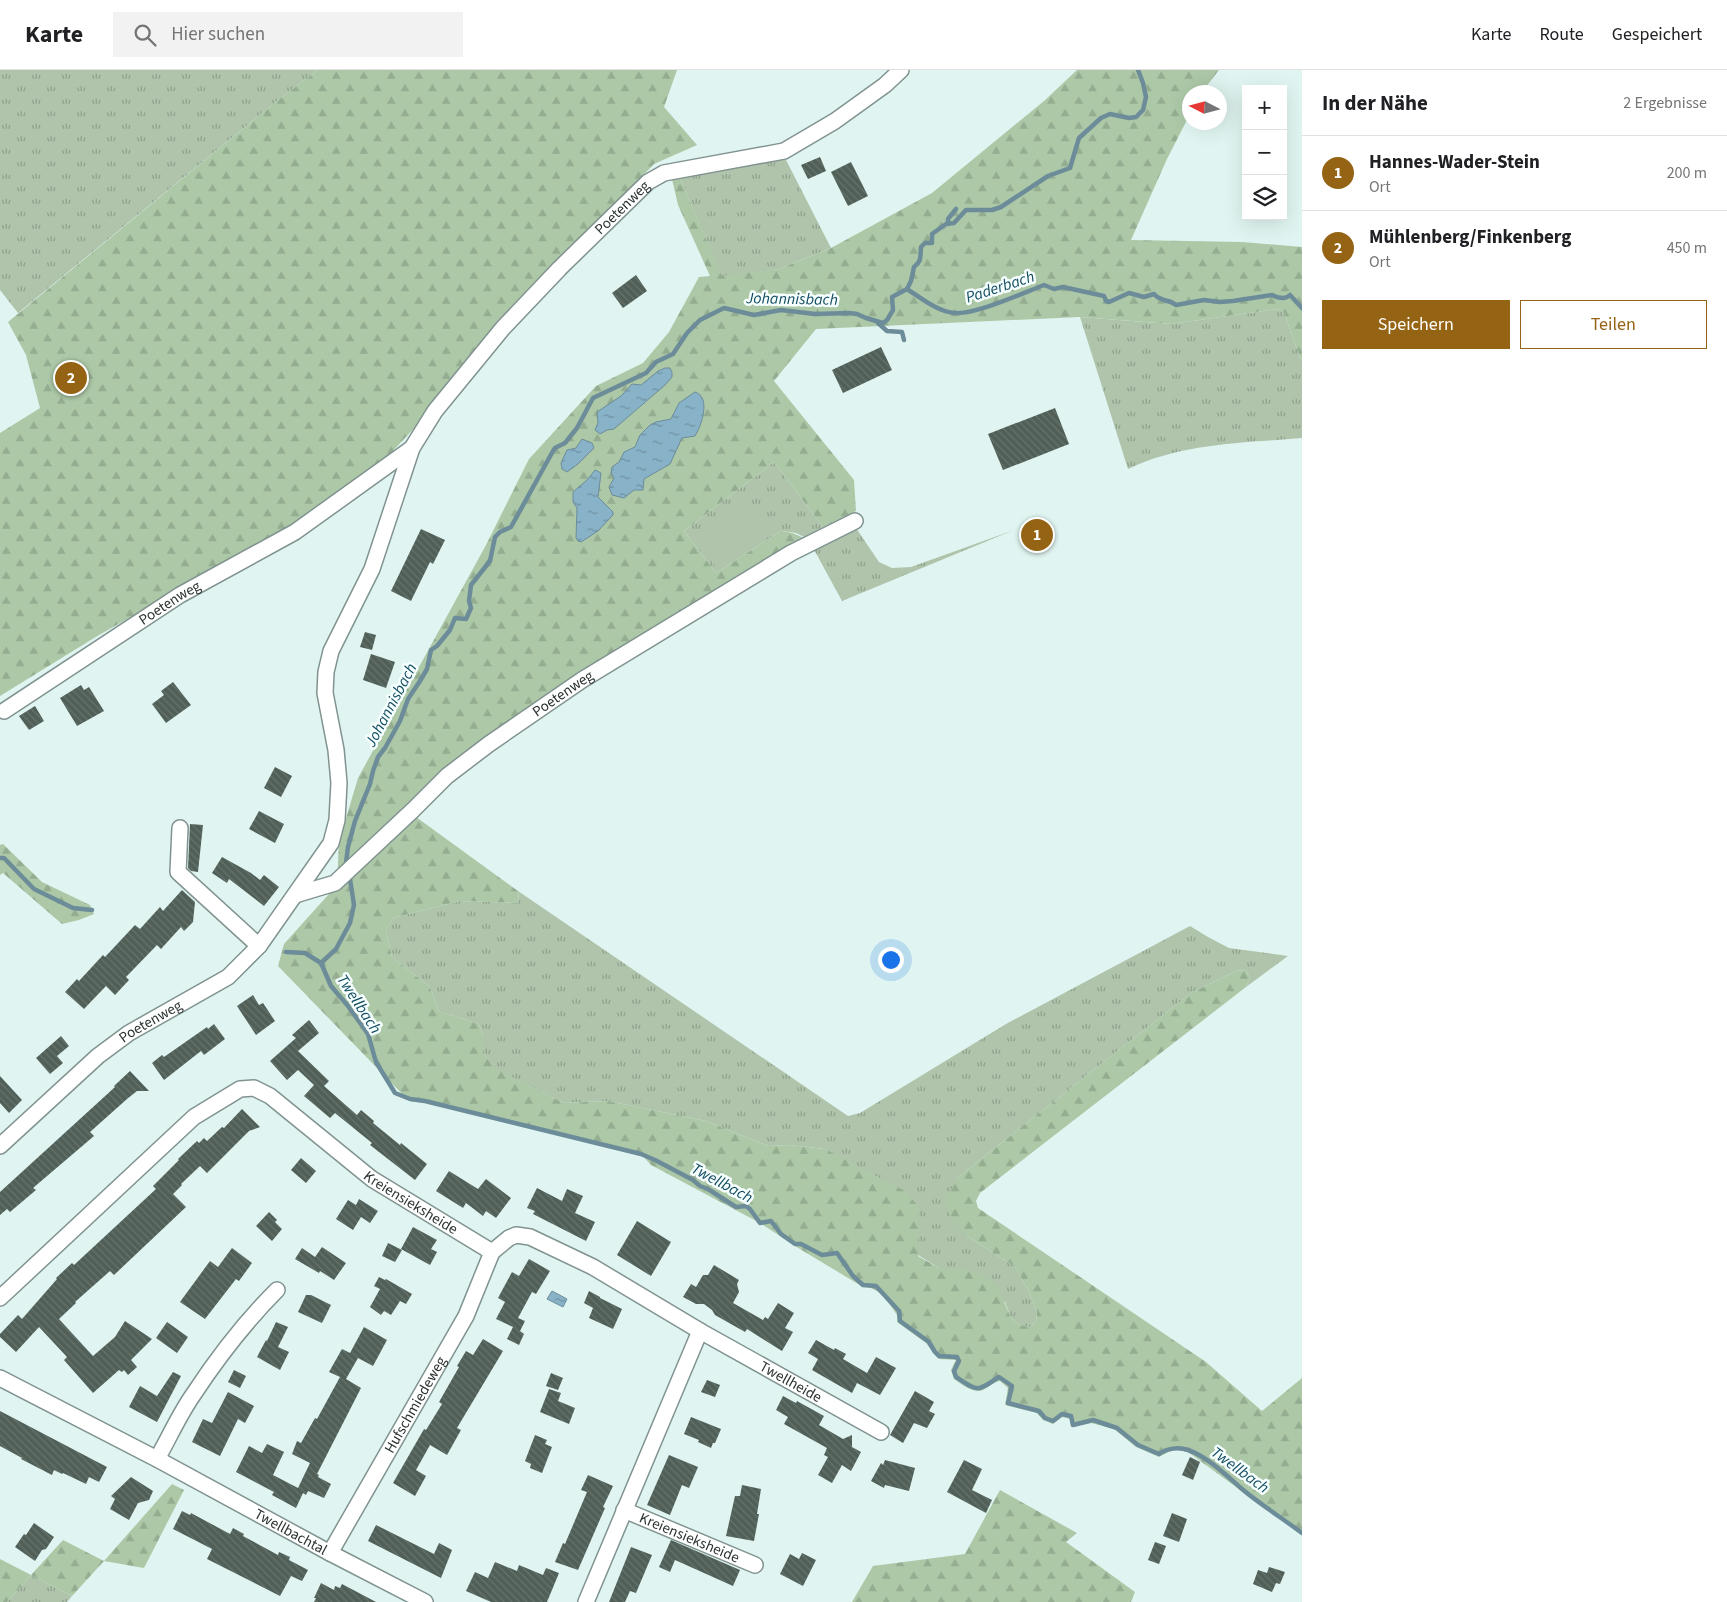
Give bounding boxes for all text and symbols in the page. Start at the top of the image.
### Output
search box [113,12,463,57]
text: Karte [25,17,83,52]
icon: search [131,21,159,49]
text: Hier suchen [171,21,265,48]
text: Karte [1471,22,1511,47]
text: Route [1539,22,1584,47]
text: Gespeichert [1612,22,1702,47]
north arrow [1182,85,1227,130]
map controls [1242,85,1287,220]
button: + [1242,85,1287,130]
text: In der Nähe [1322,88,1428,118]
text: 2 Ergebnisse [1623,92,1707,114]
button: − [1242,130,1287,175]
text: Hannes-Wader-Stein [1369,149,1540,176]
text: 1 [1334,162,1342,184]
text: 200 m [1667,162,1707,184]
street label: Poetenweg [590,175,655,239]
button: layers [1242,175,1287,220]
text: Ort [1369,176,1391,198]
text: Mühlenberg/Finkenberg [1369,224,1571,251]
text: 2 [1334,237,1342,259]
text: 450 m [1667,237,1707,259]
text: Ort [1369,251,1391,273]
water label: Paderbach [963,266,1037,308]
water label: Johannisbach [745,287,838,311]
button: Speichern [1322,300,1510,349]
button: Teilen [1520,300,1707,349]
pin: 2 [55,359,87,397]
pin: 1 [1021,516,1053,554]
street label: Poetenweg [134,575,205,630]
water label: Johannisbach [359,659,422,752]
street label: Poetenweg [528,665,598,722]
your location [878,947,904,973]
water label: Twellbach [332,970,386,1038]
street label: Poetenweg [114,994,186,1048]
water label: Twellbach [687,1158,757,1208]
street label: Kreiensieksheide [359,1166,462,1239]
street label: Hufschmiedeweg [379,1352,451,1457]
street label: Twellheide [756,1356,826,1408]
water label: Twellbach [1206,1441,1274,1499]
street label: Twellbachtal [251,1503,331,1560]
street label: Kreiensieksheide [636,1507,743,1568]

